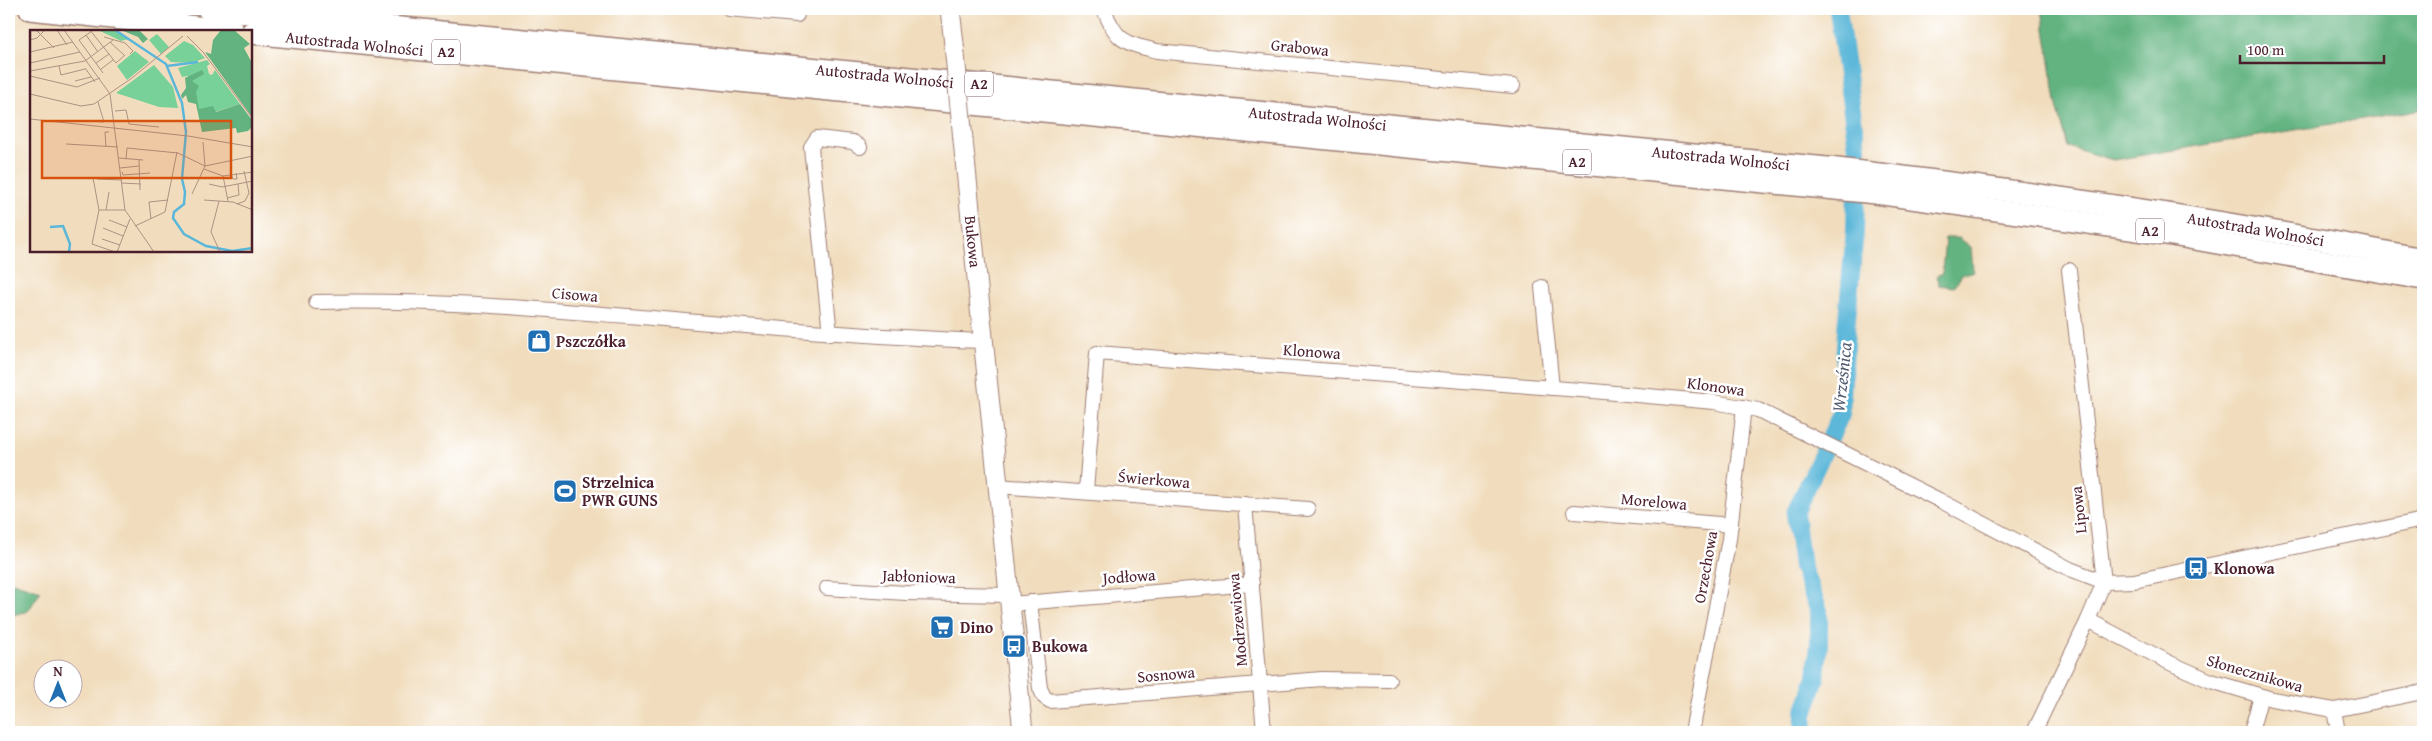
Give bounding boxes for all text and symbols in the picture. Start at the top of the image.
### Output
street label: Autostrada Wolności [284,24,425,62]
inset map [30,30,252,252]
street label: Grabowa [1270,32,1331,62]
scale bar [2240,32,2383,64]
text: 100 m [2247,39,2285,60]
road number: A2 [432,40,460,64]
street label: Autostrada Wolności [815,57,955,94]
road number: A2 [965,72,993,96]
street label: Autostrada Wolności [1248,99,1388,137]
street label: Autostrada Wolności [1651,139,1791,176]
road number: A2 [1563,150,1591,174]
street label: Autostrada Wolności [2186,205,2327,252]
street label: Bukowa [959,214,988,269]
road number: A2 [2136,218,2164,244]
street label: Cisowa [551,280,599,308]
shop icon: Pszczółka [526,328,552,354]
place label: Pszczółka [556,329,627,353]
street label: Klonowa [1282,337,1342,365]
water label: Wrześnica [1824,340,1859,413]
street label: Klonowa [1686,370,1747,402]
street label: Świerkowa [1117,464,1191,494]
place label: Strzelnica PWR GUNS [582,470,658,512]
sports icon: Strzelnica PWR GUNS [552,478,578,504]
street label: Lipowa [2064,485,2092,535]
street label: Morelowa [1620,486,1688,516]
street label: Orzechowa [1687,528,1723,605]
bus stop icon: Klonowa [2183,555,2209,581]
place label: Klonowa [2214,556,2276,580]
street label: Jodłowa [1100,562,1157,590]
street label: Jabłoniowa [880,563,957,589]
street label: Modrzewiowa [1221,572,1253,668]
supermarket icon: Dino [929,614,955,640]
place label: Dino [960,615,994,639]
bus stop icon: Bukowa [1001,633,1027,659]
place label: Bukowa [1032,634,1088,658]
street label: Słonecznikowa [2204,648,2306,698]
north arrow [32,658,82,708]
street label: Sosnowa [1136,659,1196,688]
text: N [53,661,63,681]

